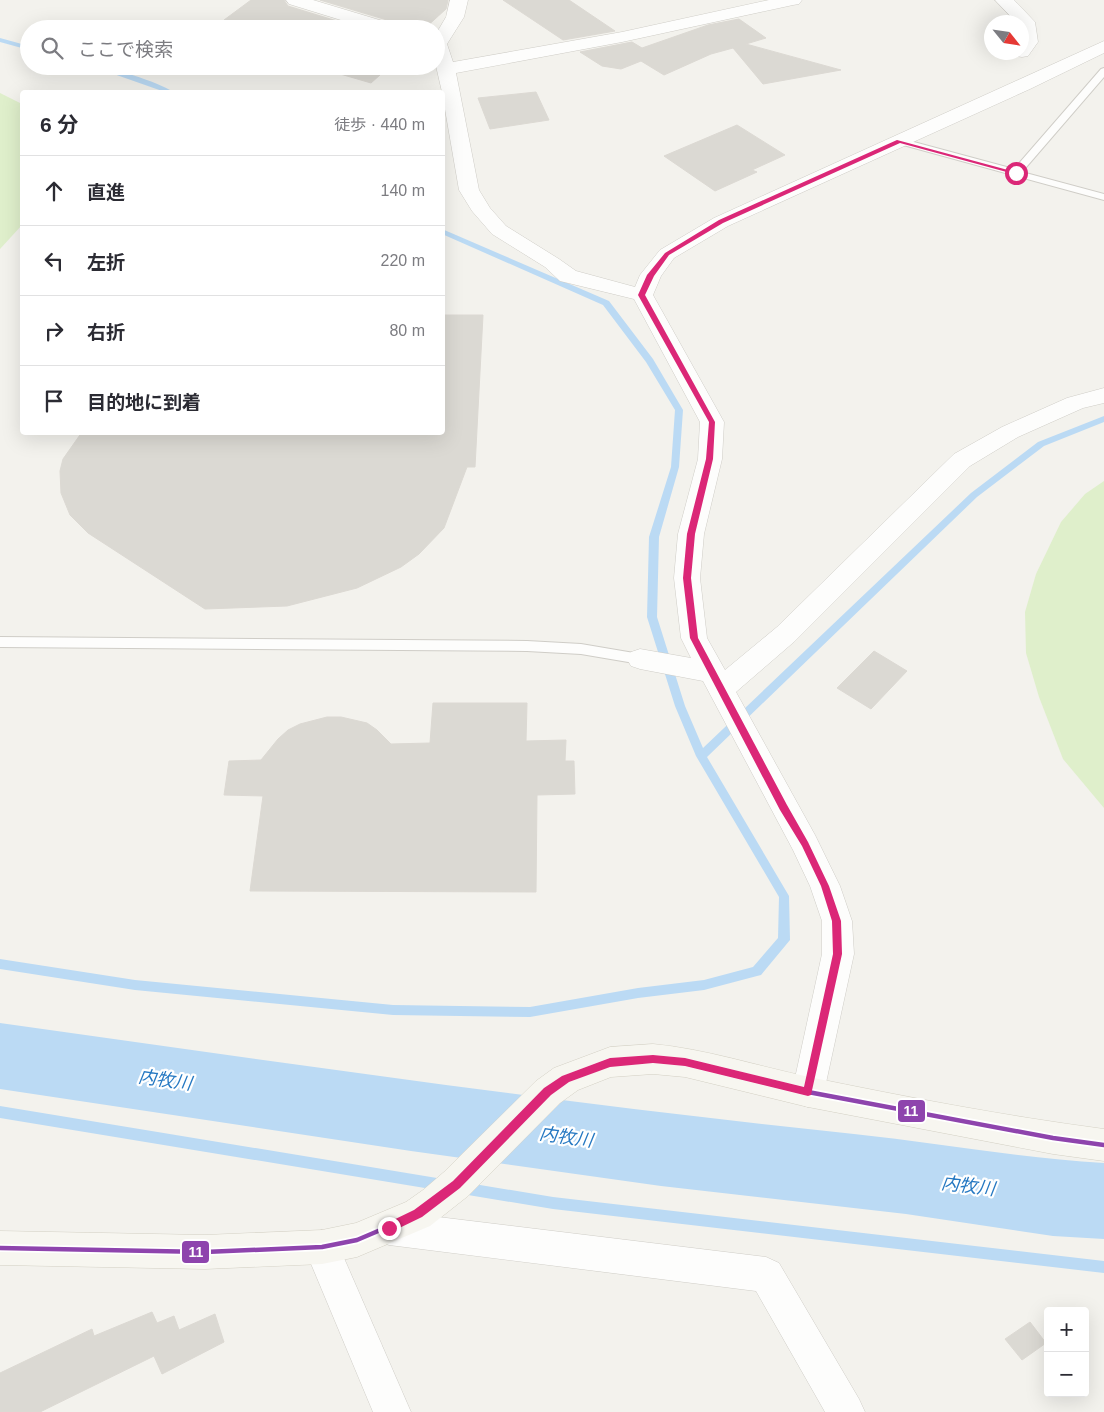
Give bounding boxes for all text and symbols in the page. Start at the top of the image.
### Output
north arrow [984,15,1029,60]
search box [20,20,445,75]
icon: search [38,34,66,62]
text: ここで検索 [78,39,173,60]
text: 6 分 [40,113,79,136]
text: 徒歩 · 440 m [334,116,425,133]
route start [1005,162,1028,185]
icon: ahead [40,177,68,205]
text: 直進 [87,182,125,203]
text: 140 m [381,182,425,199]
icon: left [40,247,68,275]
text: 左折 [87,252,125,273]
text: 220 m [381,252,425,269]
icon: right [40,317,68,345]
text: 右折 [87,322,125,343]
text: 80 m [389,322,425,339]
icon: arrive [40,387,68,415]
text: 目的地に到着 [87,392,201,413]
water label: 内牧川 [137,1066,195,1094]
line badge: 11 [897,1099,926,1123]
text: 11 [904,1103,919,1119]
water label: 内牧川 [538,1123,596,1151]
water label: 内牧川 [940,1173,998,1199]
route end [378,1217,401,1240]
line badge: 11 [181,1240,210,1264]
text: 11 [189,1244,204,1260]
map controls [1044,1307,1089,1397]
button: + [1044,1307,1089,1352]
button: − [1044,1352,1089,1397]

